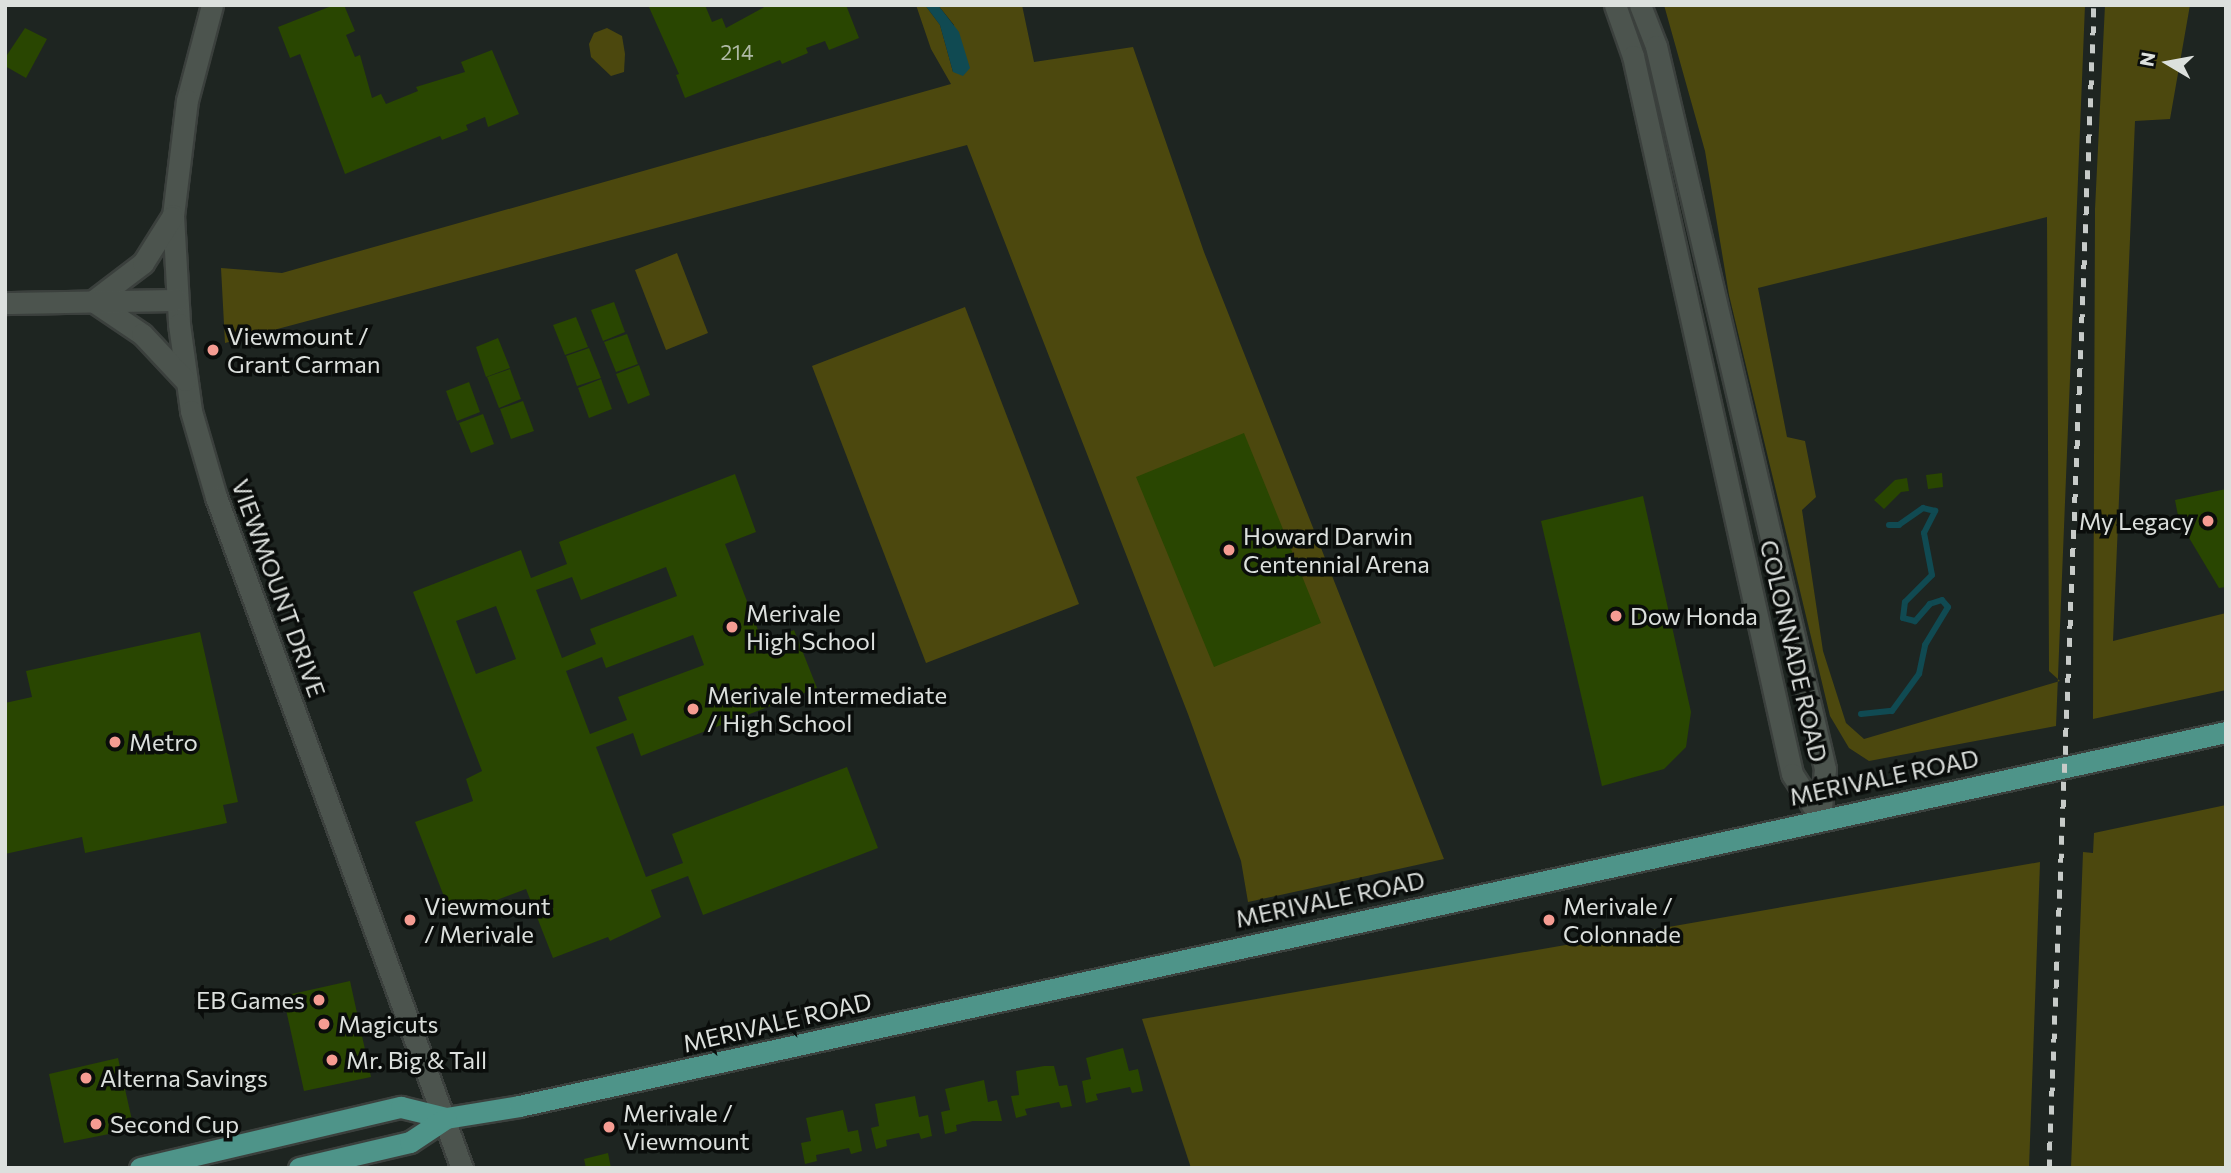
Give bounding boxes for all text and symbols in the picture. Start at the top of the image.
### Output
north arrow [2133,28,2203,98]
house number: 214 [720,39,754,65]
text: N [2134,50,2159,68]
place label: Viewmount / Grant Carman [227,322,381,378]
marker: Viewmount / Grant Carman [205,342,221,358]
street label: VIEWMOUNT DRIVE [226,475,332,701]
place label: My Legacy [2079,507,2194,535]
marker: My Legacy [2200,513,2216,529]
place label: Howard Darwin Centennial Arena [1243,522,1430,578]
street label: COLONNADE ROAD [1754,537,1834,765]
marker: Howard Darwin Centennial Arena [1221,542,1237,558]
place label: Merivale High School [746,599,876,655]
place label: Dow Honda [1630,602,1758,630]
marker: Dow Honda [1608,608,1624,624]
marker: Merivale High School [724,619,740,635]
place label: Merivale Intermediate / High School [707,681,947,737]
marker: Merivale Intermediate / High School [685,701,701,717]
place label: Metro [129,728,198,756]
marker: Metro [107,734,123,750]
street label: MERIVALE ROAD [1787,743,1981,811]
street label: MERIVALE ROAD [1233,865,1427,933]
place label: Viewmount / Merivale [424,892,550,948]
place label: Merivale / Colonnade [1563,892,1681,948]
marker: Viewmount / Merivale [402,912,418,928]
marker: Merivale / Colonnade [1541,912,1557,928]
place label: EB Games [196,986,305,1014]
street label: MERIVALE ROAD [680,986,874,1058]
marker: EB Games [311,992,327,1008]
place label: Magicuts [338,1010,438,1038]
marker: Magicuts [316,1016,332,1032]
place label: Mr. Big & Tall [346,1046,487,1074]
marker: Mr. Big & Tall [324,1052,340,1068]
place label: Alterna Savings [100,1064,268,1092]
marker: Alterna Savings [78,1070,94,1086]
place label: Merivale / Viewmount [623,1099,749,1155]
place label: Second Cup [110,1110,239,1138]
marker: Second Cup [88,1116,104,1132]
marker: Merivale / Viewmount [601,1119,617,1135]

